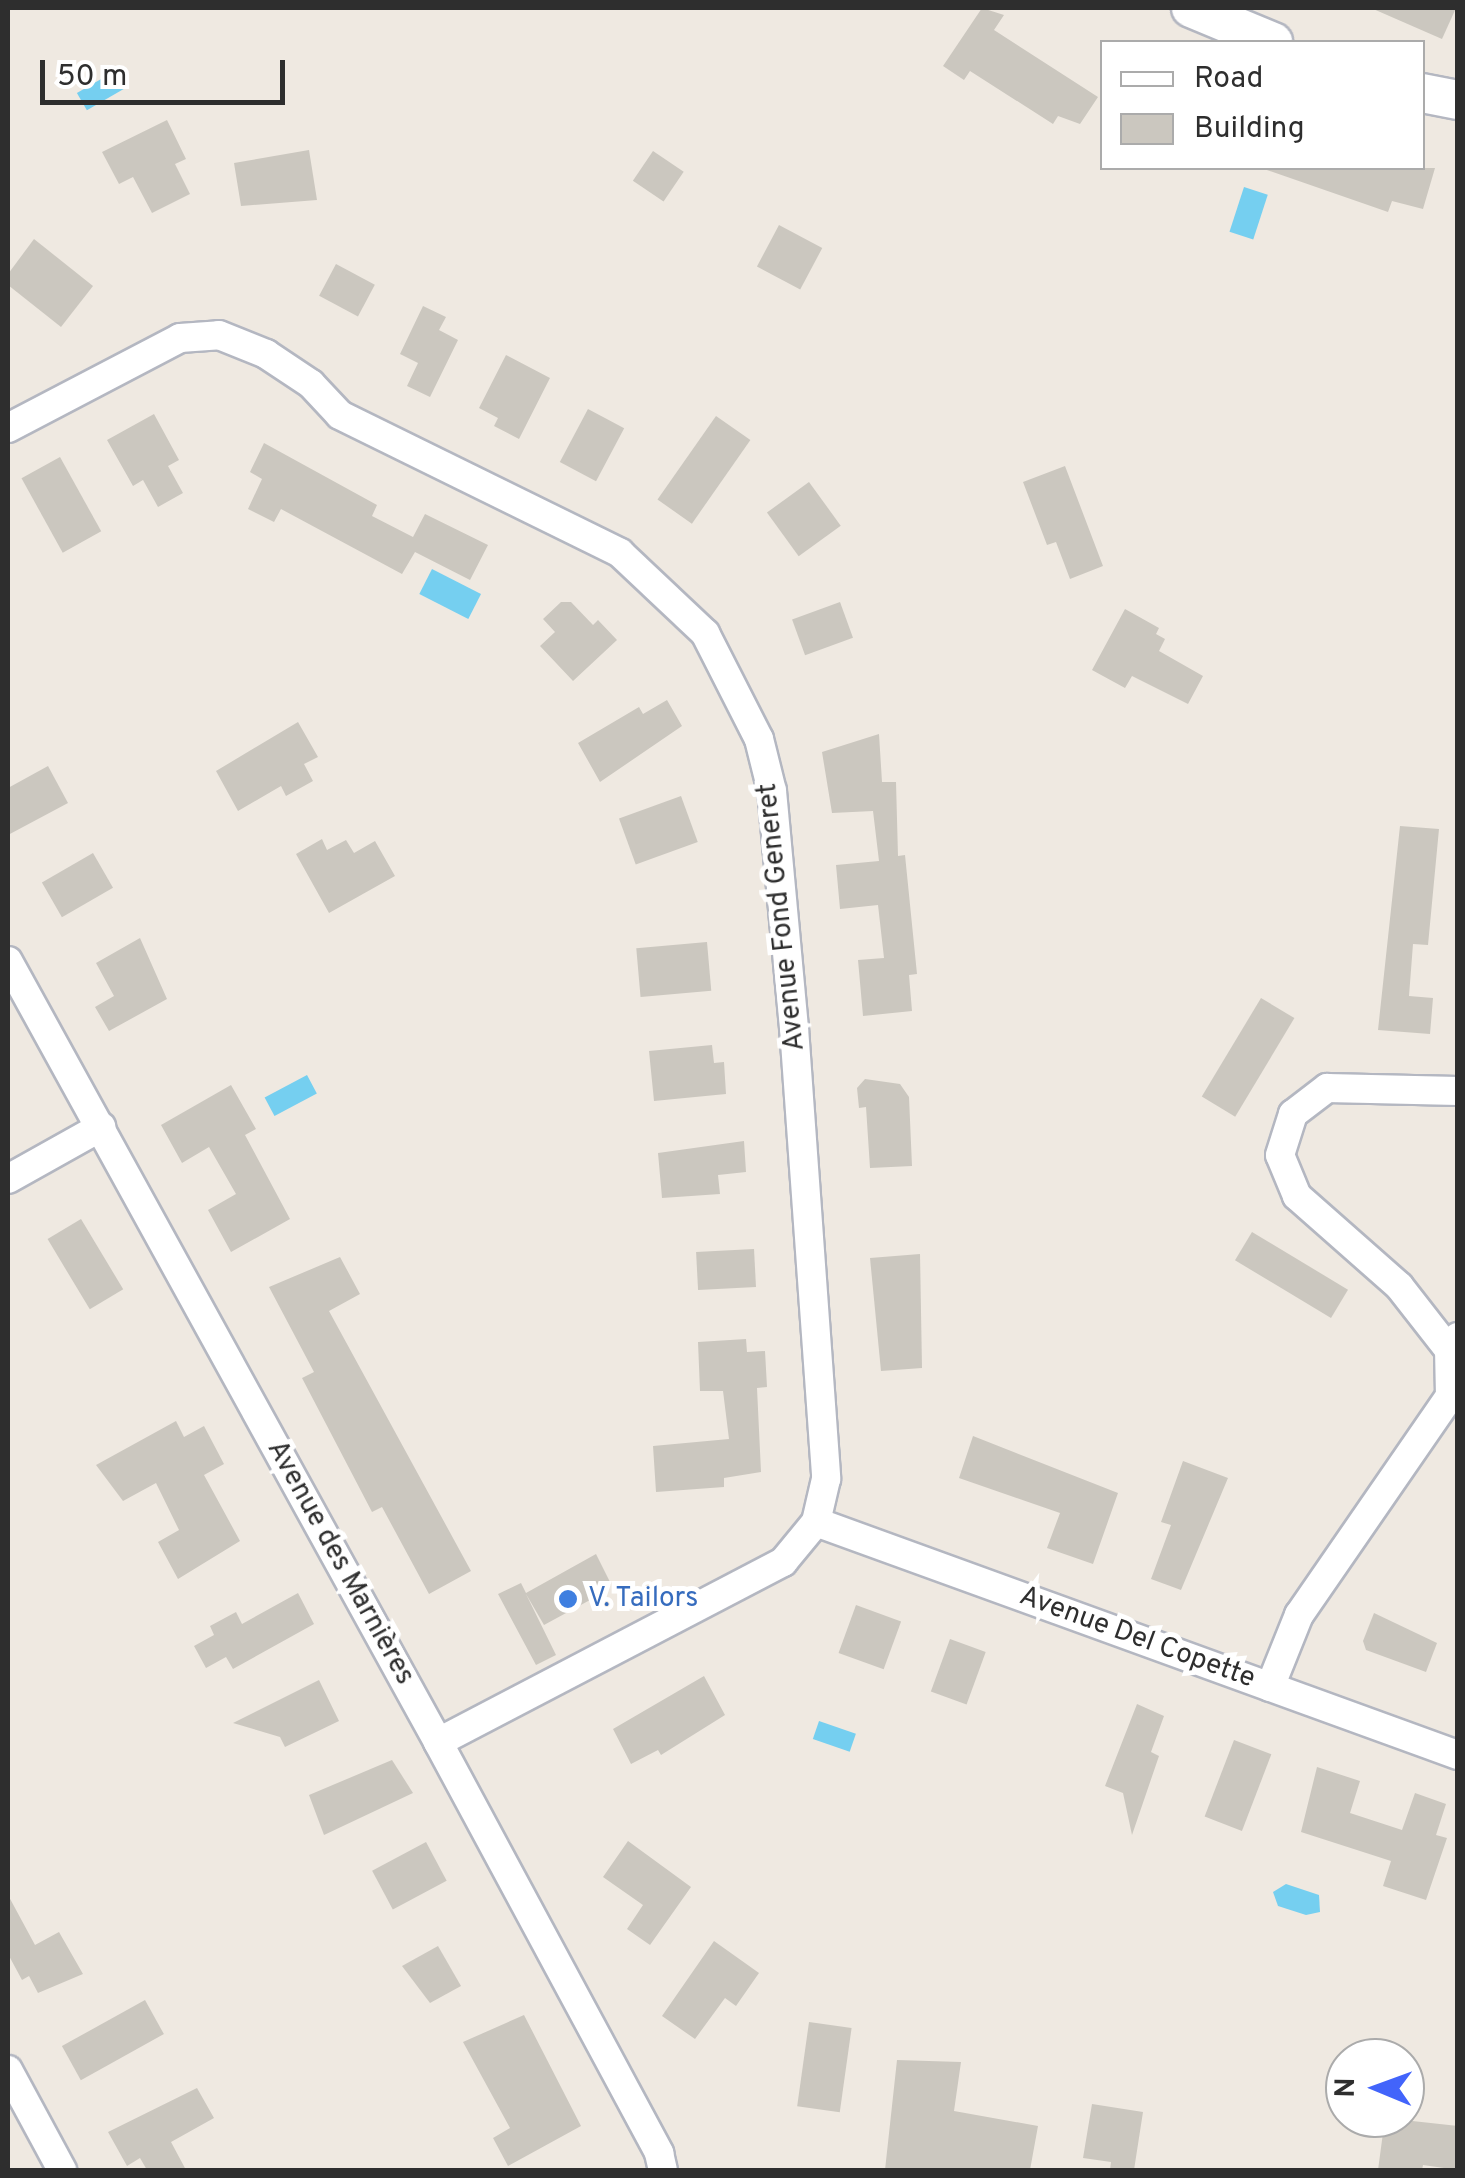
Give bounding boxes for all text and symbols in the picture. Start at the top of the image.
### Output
scale bar [45,40,290,102]
legend [1100,40,1425,170]
text: 50 m [57,59,127,96]
text: Road [1194,61,1263,98]
text: Building [1194,111,1305,148]
street label: Avenue Fond Generet [751,781,813,1053]
street label: Avenue des Marnières [259,1435,421,1691]
street label: Avenue Del Copette [1015,1580,1259,1696]
place label: V. Tailors [588,1582,699,1616]
marker: V. Tailors [557,1588,579,1610]
north arrow [1325,2038,1425,2138]
text: N [1329,2077,1365,2098]

